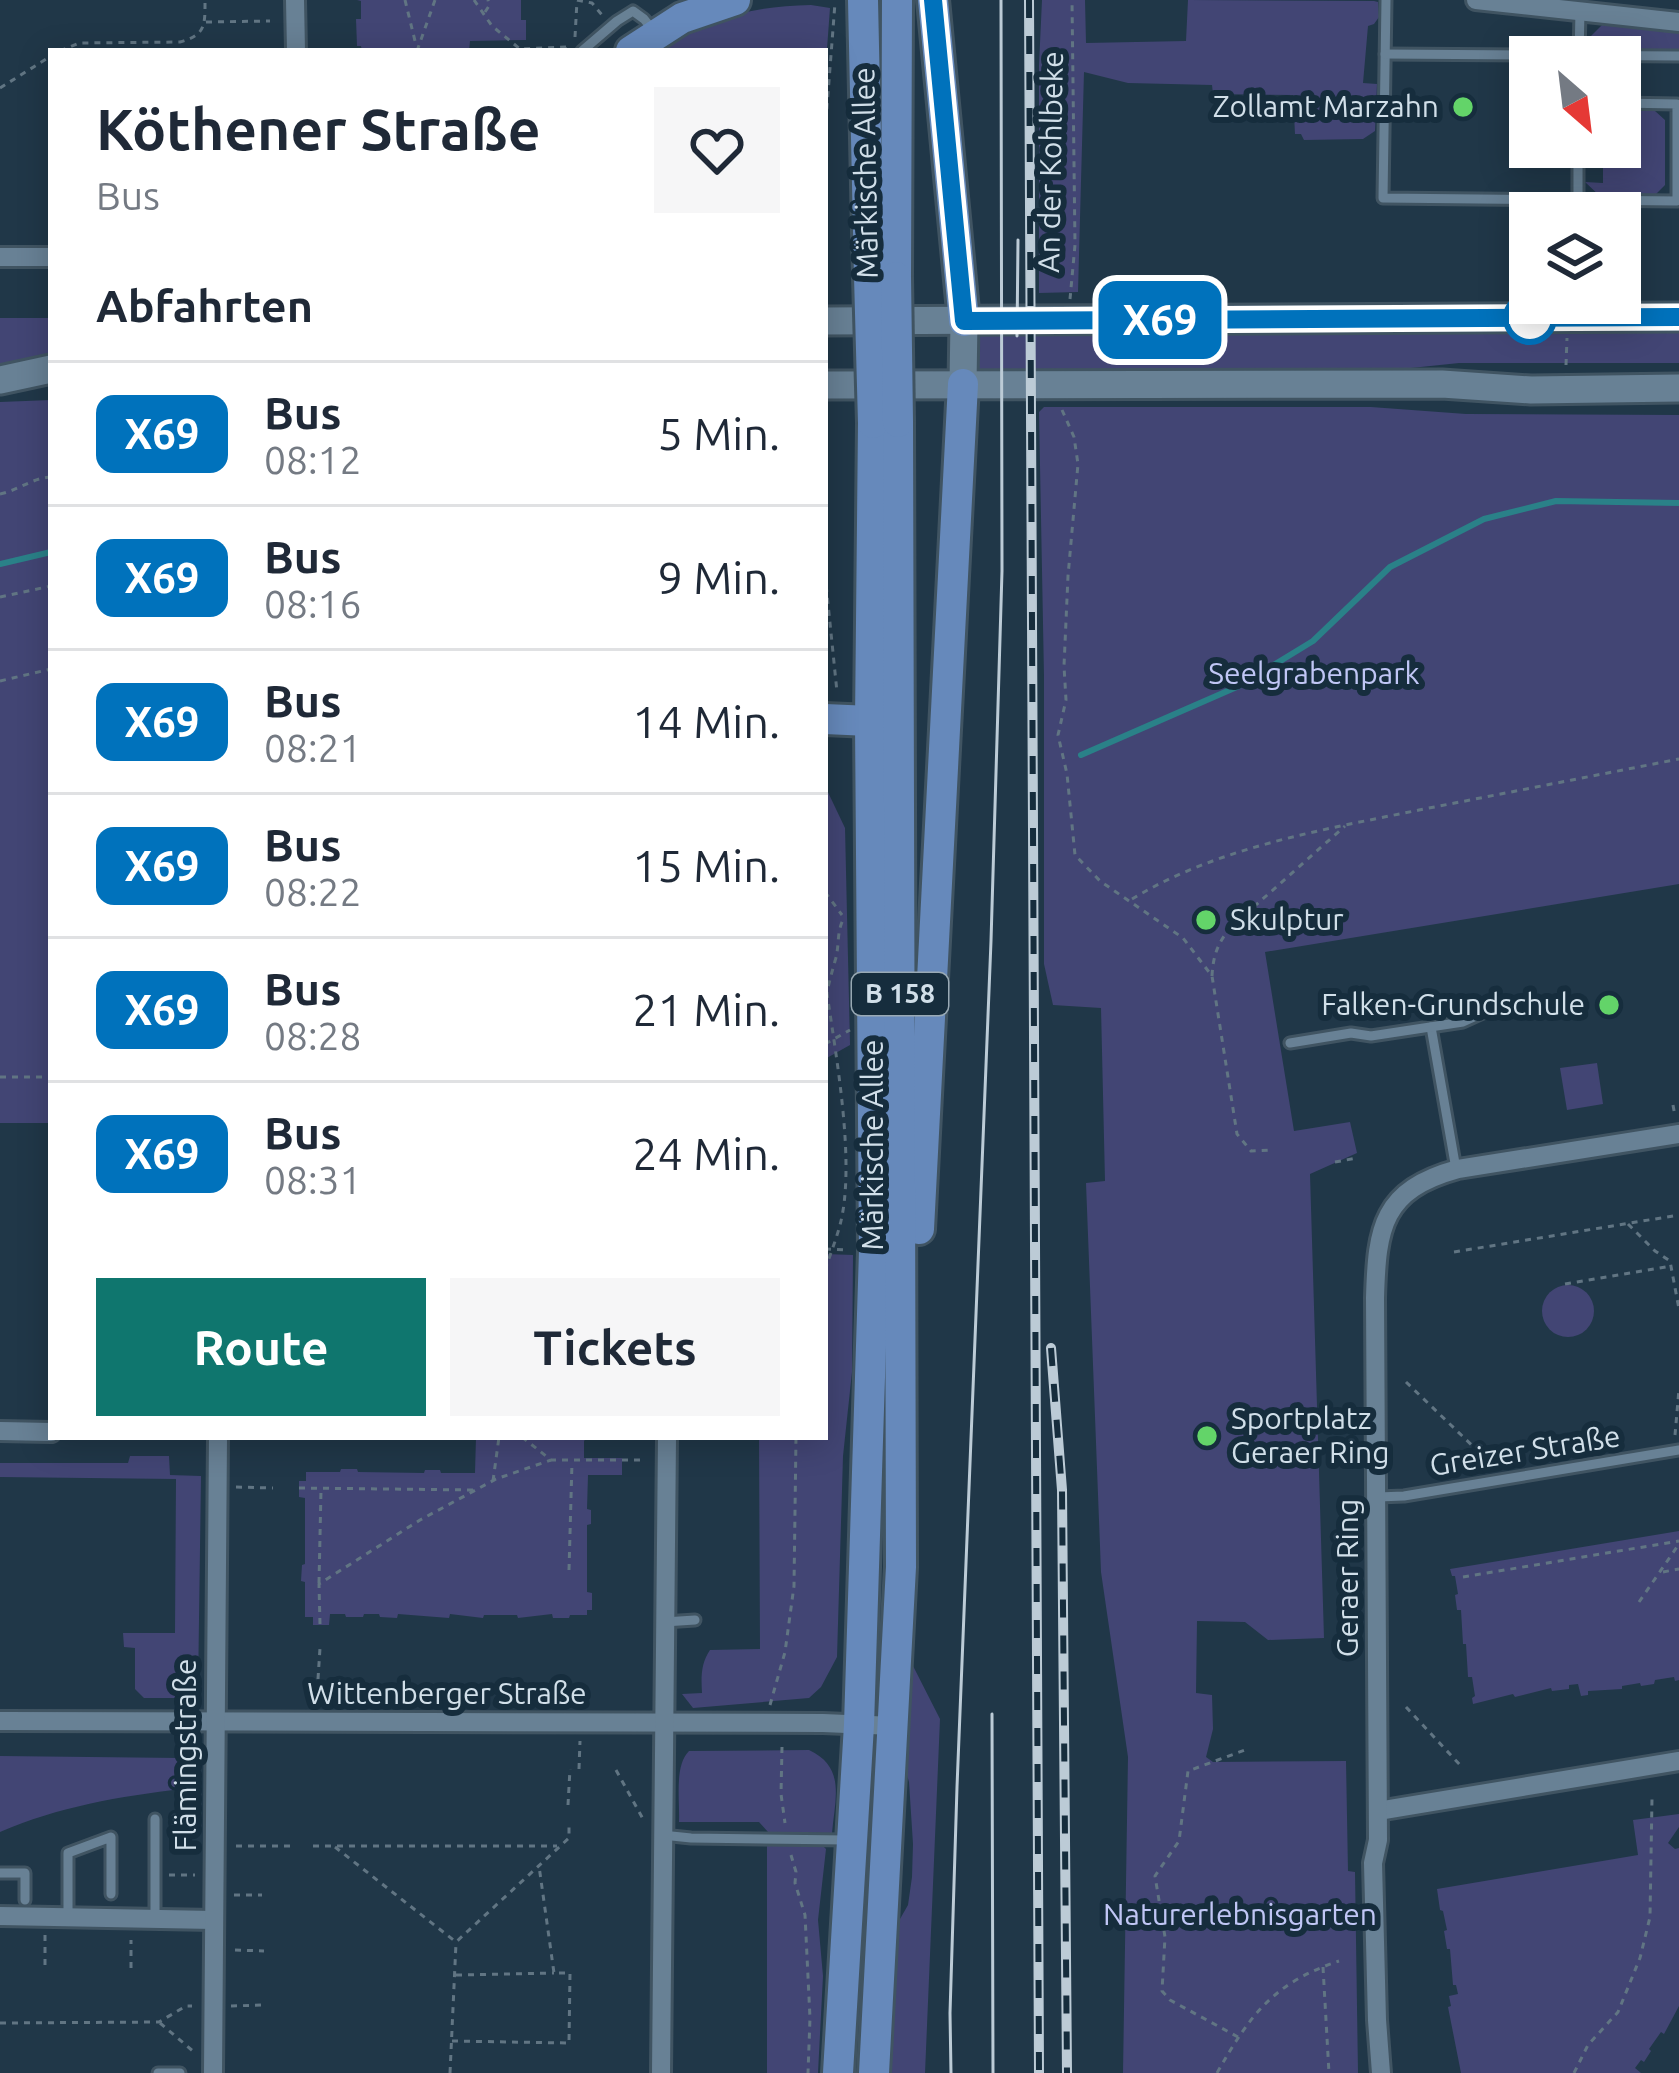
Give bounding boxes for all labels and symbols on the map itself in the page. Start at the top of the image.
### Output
north arrow [1509,36,1641,168]
street label: An der Kohlbeke [1031,51,1069,273]
street label: Märkische Allee [846,67,884,279]
place label: Zollamt Marzahn [1213,89,1439,123]
marker: Zollamt Marzahn [1450,94,1476,120]
line badge: X69 [1091,281,1229,359]
unlabelled marker [1505,293,1555,343]
park label: Seelgrabenpark [1208,656,1420,690]
place label: Skulptur [1230,902,1344,936]
marker: Skulptur [1193,907,1219,933]
road number: B 158 [852,973,948,1015]
place label: Falken-Grundschule [1321,987,1585,1021]
marker: Falken-Grundschule [1596,992,1622,1018]
street label: Märkische Allee [855,1039,889,1251]
place label: Sportplatz Geraer Ring [1231,1401,1389,1469]
street label: Greizer Straße [1427,1418,1622,1482]
marker: Sportplatz Geraer Ring [1194,1423,1220,1449]
street label: Geraer Ring [1330,1499,1364,1657]
street label: Flämingstraße [168,1659,202,1851]
street label: Wittenberger Straße [307,1676,587,1710]
park label: Naturerlebnisgarten [1103,1897,1377,1931]

